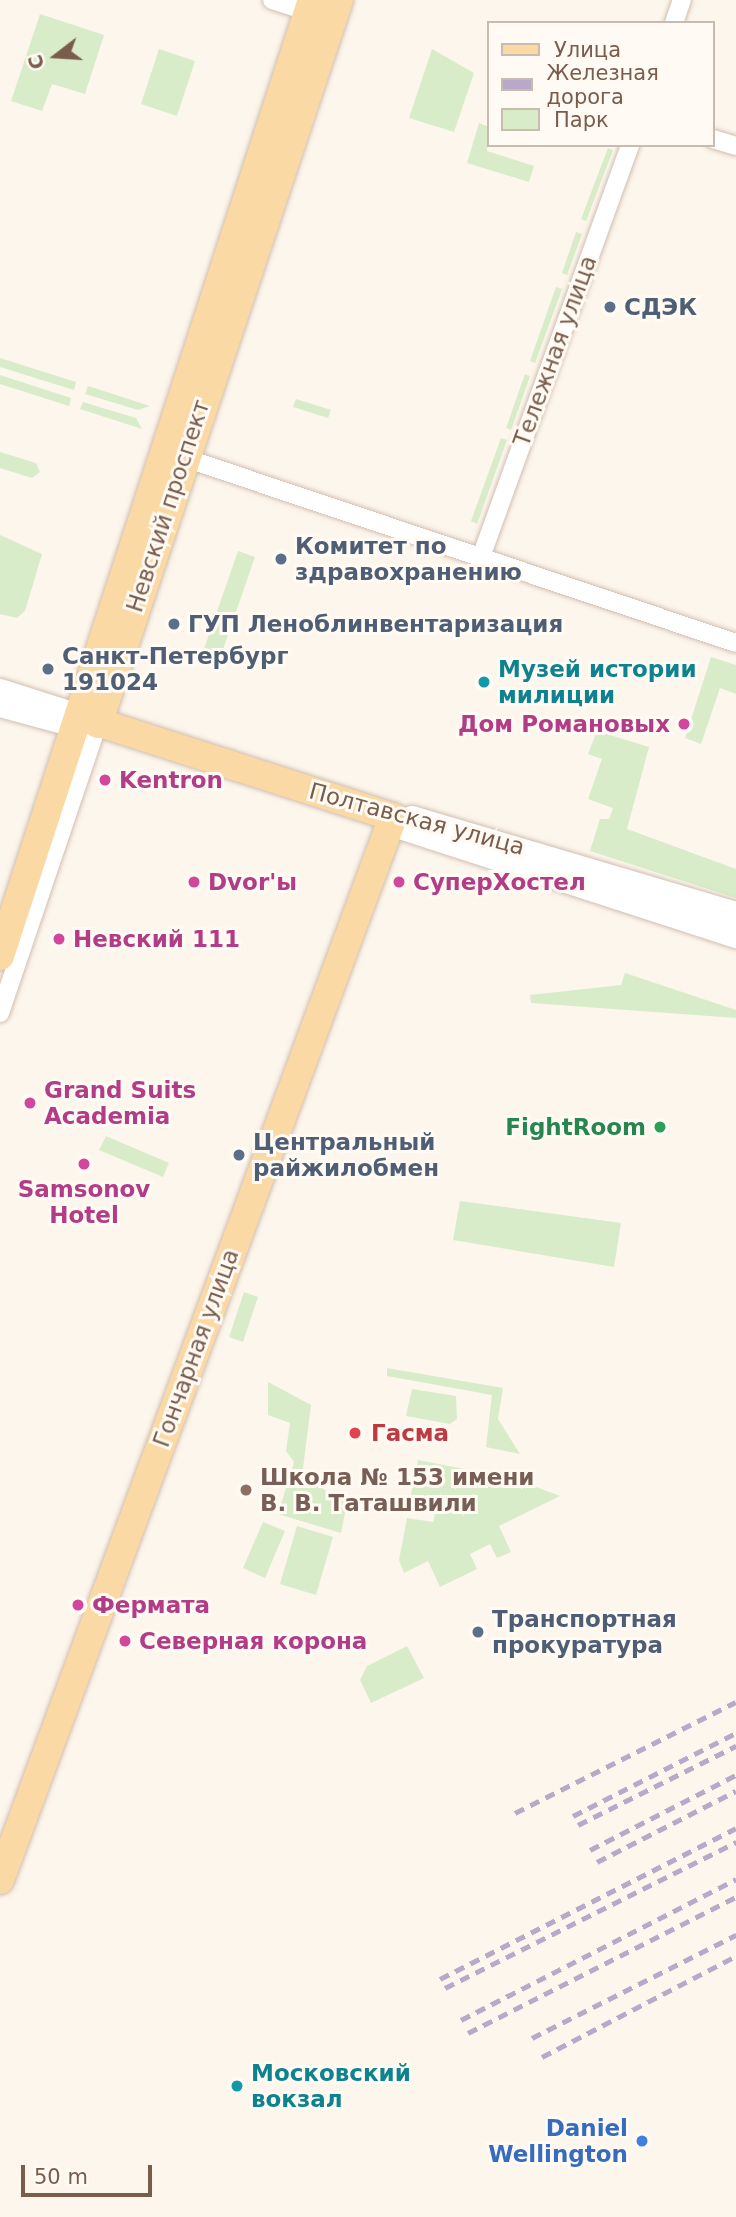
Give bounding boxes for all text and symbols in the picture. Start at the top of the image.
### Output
north arrow [21,21,91,91]
legend [488,21,715,147]
text: Улица [554,38,621,62]
text: С [23,52,48,72]
text: Железная дорога [547,61,659,109]
text: Парк [554,108,609,132]
street label: Тележная улица [508,252,602,450]
place label: СДЭК [624,293,697,321]
marker: СДЭК [602,299,618,315]
street label: Невский проспект [121,396,215,616]
place label: Комитет по здравохранению [295,532,522,586]
marker: Комитет по здравохранению [273,551,289,567]
place label: ГУП Леноблинвентаризация [188,610,563,638]
marker: ГУП Леноблинвентаризация [166,616,182,632]
place label: Санкт-Петербург 191024 [62,642,289,696]
place label: Музей истории милиции [498,655,697,709]
marker: Санкт-Петербург 191024 [40,661,56,677]
marker: Музей истории милиции [476,674,492,690]
place label: Дом Романовых [458,710,670,738]
marker: Дом Романовых [676,716,692,732]
place label: Kentron [119,766,223,794]
marker: Kentron [97,772,113,788]
street label: Полтавская улица [306,777,528,861]
place label: Dvor'ы [208,868,297,896]
place label: СуперХостел [413,868,586,896]
marker: Dvor'ы [186,874,202,890]
marker: СуперХостел [391,874,407,890]
place label: Невский 111 [73,925,240,953]
marker: Невский 111 [51,931,67,947]
place label: Grand Suits Academia [44,1076,196,1130]
marker: Grand Suits Academia [22,1095,38,1111]
place label: FightRoom [505,1113,646,1141]
marker: FightRoom [652,1119,668,1135]
place label: Центральный райжилобмен [253,1128,439,1182]
marker: Центральный райжилобмен [231,1147,247,1163]
marker: Samsonov Hotel [76,1156,92,1172]
place label: Samsonov Hotel [18,1175,150,1229]
street label: Гончарная улица [147,1245,245,1451]
place label: Гасма [371,1419,449,1447]
marker: Гасма [345,1423,365,1443]
place label: Школа № 153 имени В. В. Таташвили [260,1463,534,1517]
marker: Школа № 153 имени В. В. Таташвили [238,1482,254,1498]
place label: Фермата [92,1591,210,1619]
marker: Фермата [70,1597,86,1613]
place label: Транспортная прокуратура [492,1605,677,1659]
marker: Транспортная прокуратура [470,1624,486,1640]
place label: Северная корона [139,1627,367,1655]
marker: Северная корона [117,1633,133,1649]
place label: Московский вокзал [251,2059,411,2113]
marker: Московский вокзал [229,2078,245,2094]
place label: Daniel Wellington [488,2114,628,2168]
marker: Daniel Wellington [634,2133,650,2149]
scale bar [24,2150,156,2194]
text: 50 m [34,2165,88,2189]

